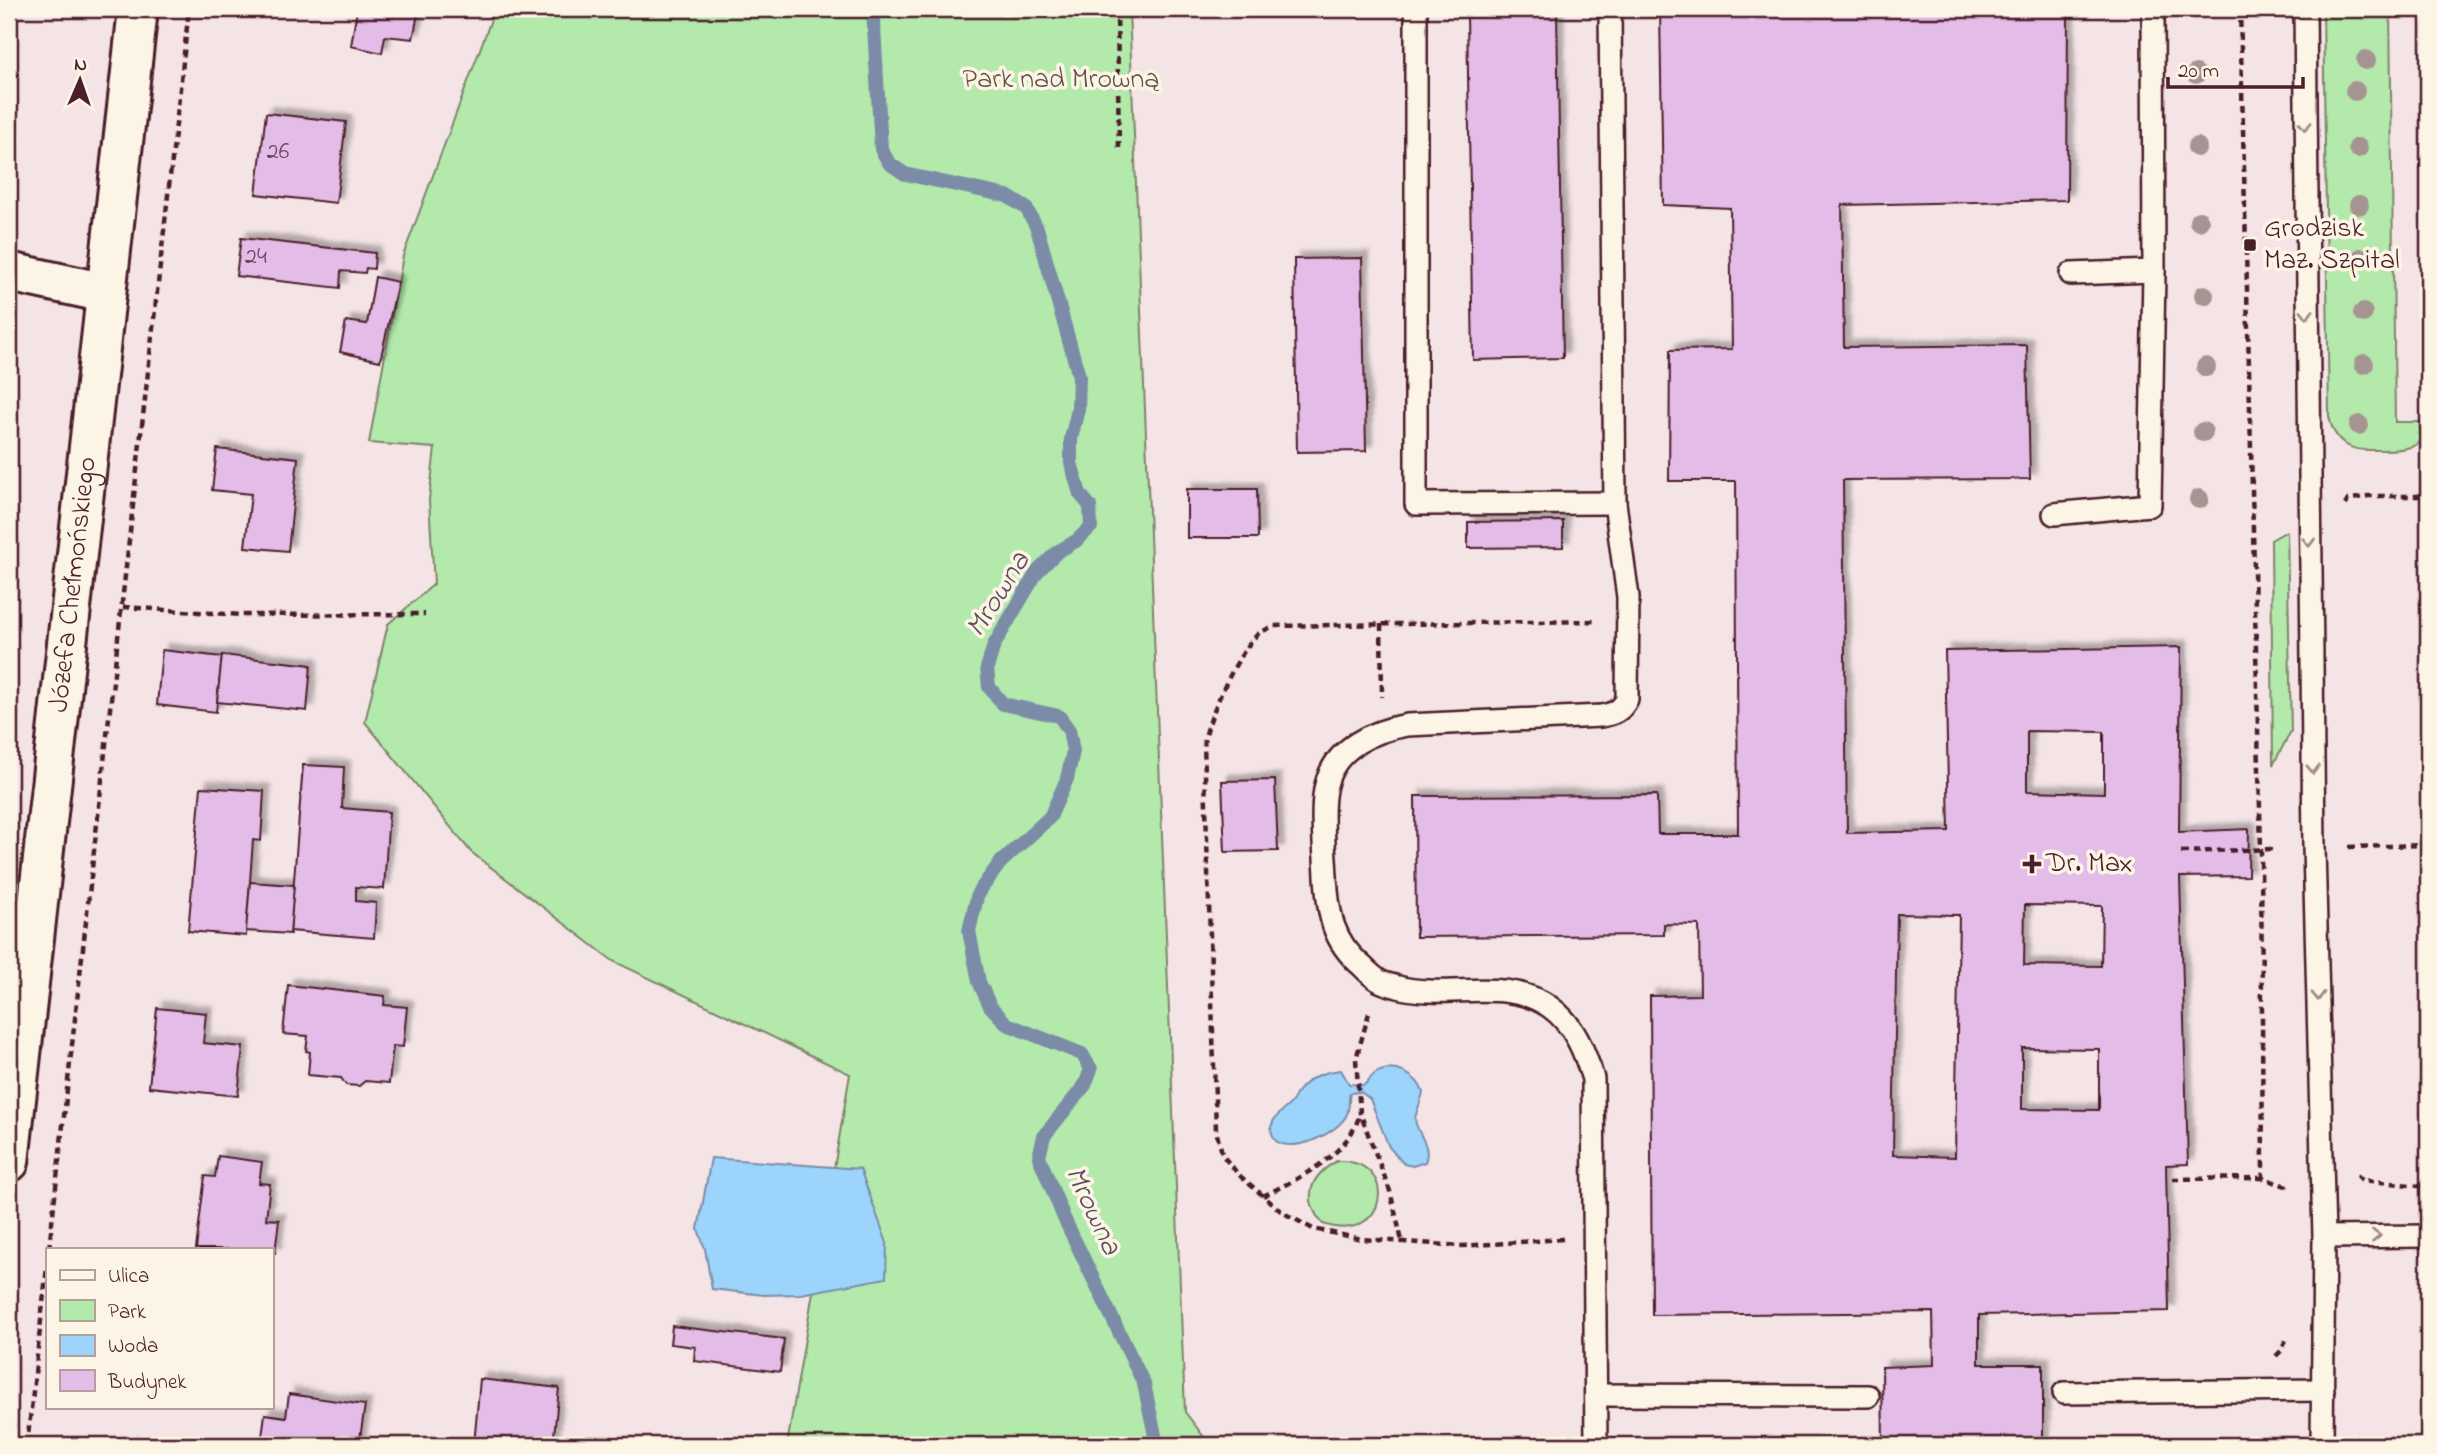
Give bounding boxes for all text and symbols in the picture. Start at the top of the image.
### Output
north arrow [46,46,116,116]
scale bar [2168,46,2302,90]
text: N [74,52,88,79]
text: 20 m [2178,57,2219,87]
park label: Park nad Mrowną [963,60,1159,101]
one-way arrow [2297,121,2313,132]
house number: 26 [267,135,290,170]
place label: Grodzisk Maz. Szpital [2264,209,2400,282]
marker: Grodzisk Maz. Szpital [2242,237,2258,253]
house number: 24 [245,240,267,275]
one-way arrow [2299,309,2315,320]
street label: Józefa Chełmońskiego [39,455,108,714]
one-way arrow [2301,537,2317,547]
water label: Mrowna [955,543,1043,646]
one-way arrow [2305,764,2321,775]
place label: Dr. Max [2045,844,2133,885]
marker: Dr. Max [2024,856,2040,872]
one-way arrow [2310,991,2325,1002]
water label: Mrowna [1052,1159,1132,1264]
one-way arrow [2371,1228,2382,1244]
legend [46,1248,273,1408]
text: Ulica [108,1262,149,1292]
text: Park [108,1298,147,1328]
text: Woda [108,1332,158,1362]
text: Budynek [107,1368,187,1400]

